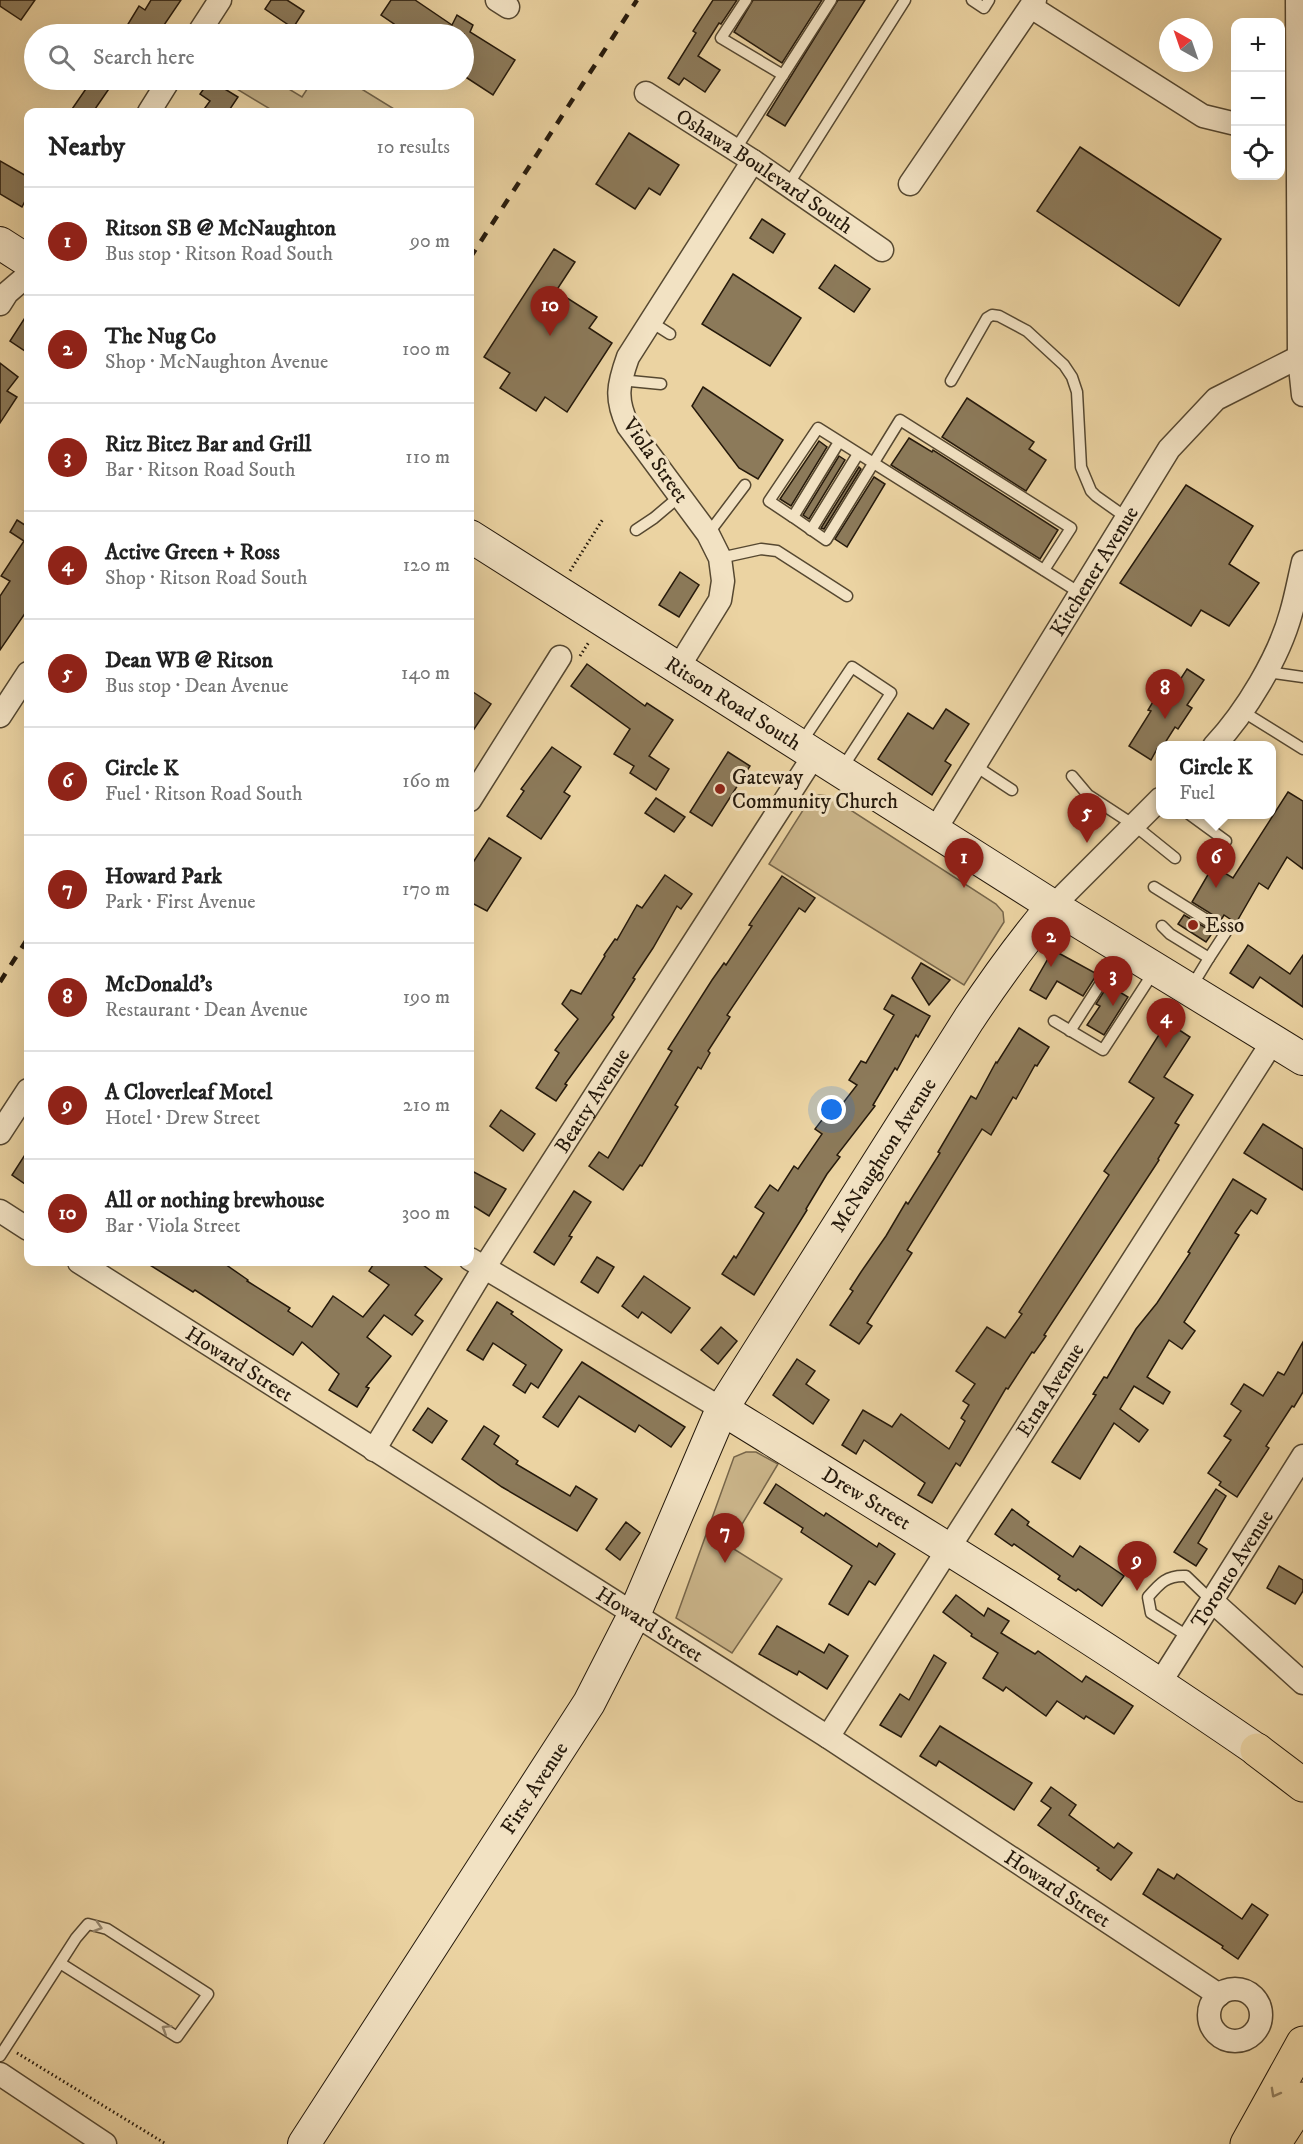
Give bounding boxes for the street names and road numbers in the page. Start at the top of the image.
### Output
street label: Oshawa Boulevard South [671,103,858,240]
street label: Viola Street [616,412,694,508]
street label: Kitchener Avenue [1045,501,1145,641]
street label: Ritson Road South [660,651,806,757]
street label: Beatty Avenue [550,1043,636,1158]
street label: McNaughton Avenue [825,1073,943,1237]
street label: Howard Street [180,1321,298,1408]
street label: Etna Avenue [1011,1338,1091,1442]
street label: Drew Street [817,1462,916,1537]
street label: Toronto Avenue [1186,1505,1280,1633]
street label: Howard Street [591,1581,708,1669]
street label: First Avenue [496,1737,575,1840]
street label: Howard Street [999,1845,1115,1934]

